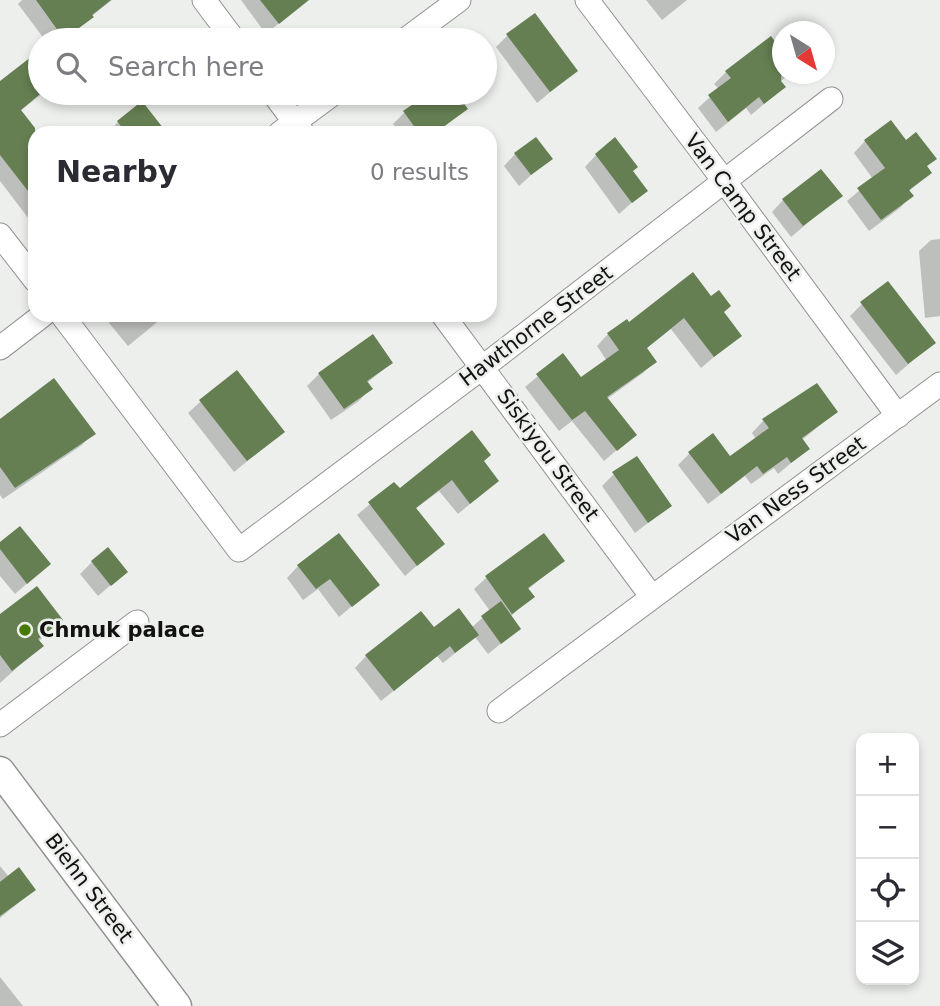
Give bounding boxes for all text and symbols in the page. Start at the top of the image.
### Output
north arrow [772,21,835,84]
search box [28,28,497,105]
icon: search [52,48,90,86]
text: Search here [108,52,264,82]
street label: Van Camp Street [680,129,806,285]
text: Nearby [56,154,178,189]
text: 0 results [370,159,469,185]
street label: Hawthorne Street [455,261,617,391]
street label: Siskiyou Street [492,384,604,526]
street label: Van Ness Street [722,431,870,549]
place label: Chmuk palace [39,618,205,642]
marker: Chmuk palace [17,622,33,638]
map controls [856,733,919,985]
button: + [856,733,919,796]
button: − [856,796,919,859]
street label: Biehn Street [40,829,138,947]
button: locate [856,859,919,922]
button: layers [856,922,919,985]

